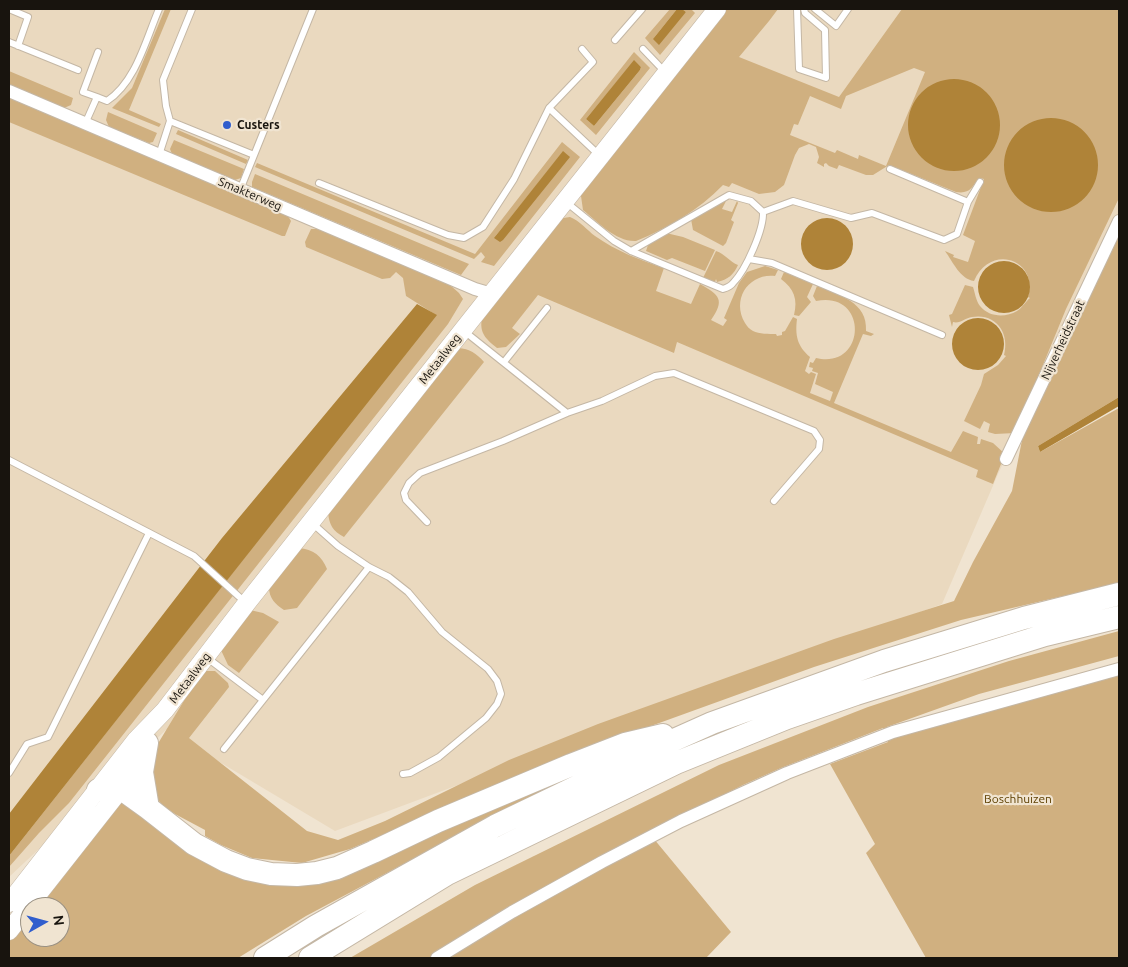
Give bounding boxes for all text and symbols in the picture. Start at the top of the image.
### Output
place label: Custers [237,118,280,132]
marker: Custers [221,119,233,131]
street label: Smakterweg [216,174,284,214]
street label: Nijverheidstraat [1038,298,1088,382]
street label: Metaalweg [416,331,464,387]
street label: Metaalweg [166,650,214,706]
park label: Boschhuizen [984,792,1052,806]
north arrow [20,897,70,947]
text: N [50,914,67,926]

